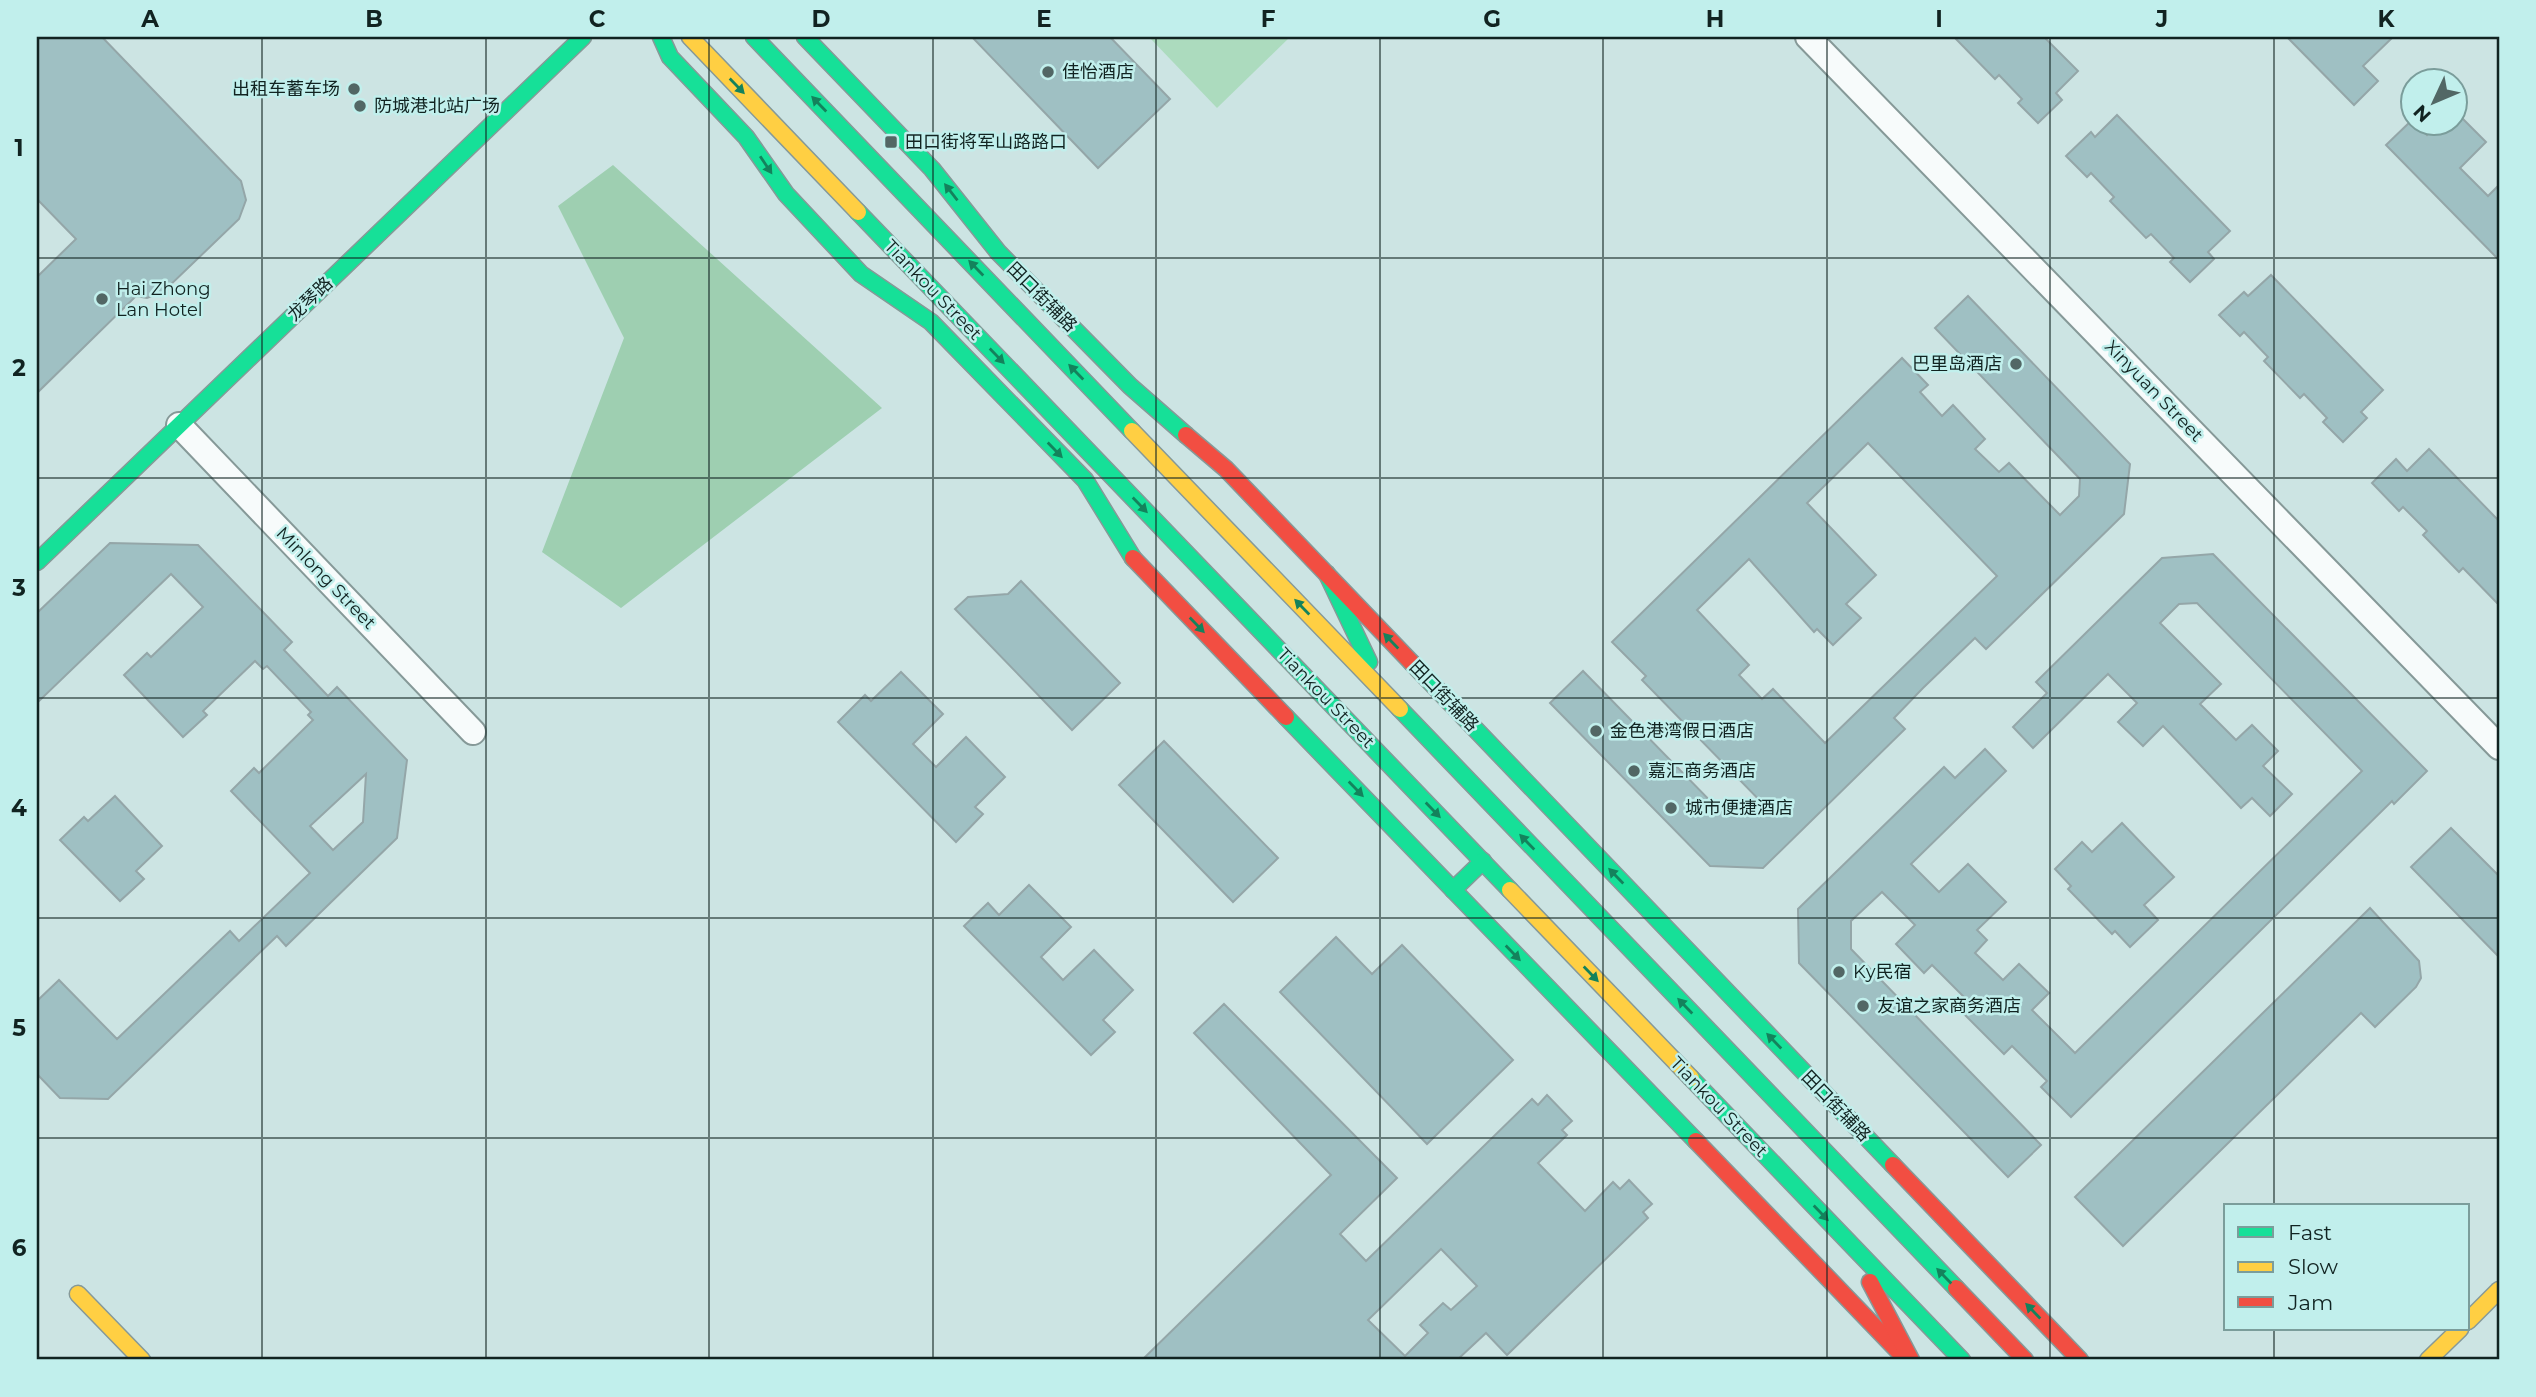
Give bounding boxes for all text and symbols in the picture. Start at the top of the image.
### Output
text: A [140,5,159,33]
text: B [365,5,383,33]
text: C [589,5,606,33]
text: D [812,5,831,33]
text: E [1036,5,1052,33]
text: F [1261,5,1276,33]
text: G [1483,5,1501,33]
text: H [1706,5,1724,33]
text: I [1935,5,1943,33]
text: J [2155,5,2168,33]
text: K [2377,5,2395,33]
place label: 佳怡酒店 [1062,61,1134,83]
marker: 佳怡酒店 [1040,64,1056,80]
north arrow [2400,66,2470,136]
one-way arrow [729,77,745,94]
place label: 出租车蓄车场 [232,78,340,100]
marker: 出租车蓄车场 [346,81,362,97]
place label: 防城港北站广场 [374,95,500,117]
one-way arrow [811,96,827,113]
marker: 防城港北站广场 [352,98,368,114]
text: N [2409,100,2436,127]
place label: 田口街将军山路路口 [905,131,1067,153]
text: 1 [14,134,24,162]
marker: 田口街将军山路路口 [883,134,899,150]
one-way arrow [759,155,772,175]
one-way arrow [943,183,958,201]
street label: Tiankou Street [880,235,986,345]
street label: 田口街辅路 [1002,257,1082,337]
one-way arrow [968,260,985,277]
street label: 龙琴路 [283,272,337,326]
place label: Hai Zhong Lan Hotel [116,278,210,321]
marker: Hai Zhong Lan Hotel [94,291,110,307]
street label: Xinyuan Street [2100,336,2208,446]
one-way arrow [988,347,1004,364]
place label: 巴里岛酒店 [1912,353,2002,375]
text: 2 [12,354,26,382]
marker: 巴里岛酒店 [2008,356,2024,372]
one-way arrow [1068,364,1085,381]
one-way arrow [1047,441,1064,458]
one-way arrow [1131,496,1147,513]
street label: Minlong Street [272,522,380,634]
text: 3 [11,574,26,602]
one-way arrow [1294,599,1310,616]
one-way arrow [1189,617,1206,634]
one-way arrow [1384,633,1400,650]
street label: Tiankou Street [1273,643,1379,753]
street label: 田口街辅路 [1405,656,1483,736]
place label: 金色港湾假日酒店 [1610,720,1754,742]
marker: 金色港湾假日酒店 [1588,723,1604,739]
place label: 嘉汇商务酒店 [1648,760,1756,782]
marker: 嘉汇商务酒店 [1626,763,1642,779]
one-way arrow [1347,780,1363,797]
text: 4 [11,794,27,822]
place label: 城市便捷酒店 [1685,797,1793,819]
marker: 城市便捷酒店 [1663,800,1679,816]
one-way arrow [1425,801,1441,818]
one-way arrow [1519,833,1536,850]
one-way arrow [1608,868,1625,885]
one-way arrow [1505,944,1521,961]
place label: Ky民宿 [1853,961,1912,983]
marker: Ky民宿 [1831,964,1847,980]
one-way arrow [1583,965,1599,982]
place label: 友谊之家商务酒店 [1877,995,2021,1017]
one-way arrow [1676,997,1693,1014]
marker: 友谊之家商务酒店 [1855,998,1871,1014]
text: 5 [12,1014,26,1042]
one-way arrow [1765,1032,1782,1049]
street label: Tiankou Street [1666,1052,1772,1162]
street label: 田口街辅路 [1797,1066,1875,1146]
legend [2224,1204,2470,1330]
one-way arrow [1813,1205,1830,1222]
text: Fast [2288,1220,2332,1245]
text: 6 [12,1234,27,1262]
text: Slow [2288,1254,2338,1279]
one-way arrow [1937,1268,1953,1285]
text: Jam [2287,1290,2333,1315]
one-way arrow [2025,1303,2041,1320]

